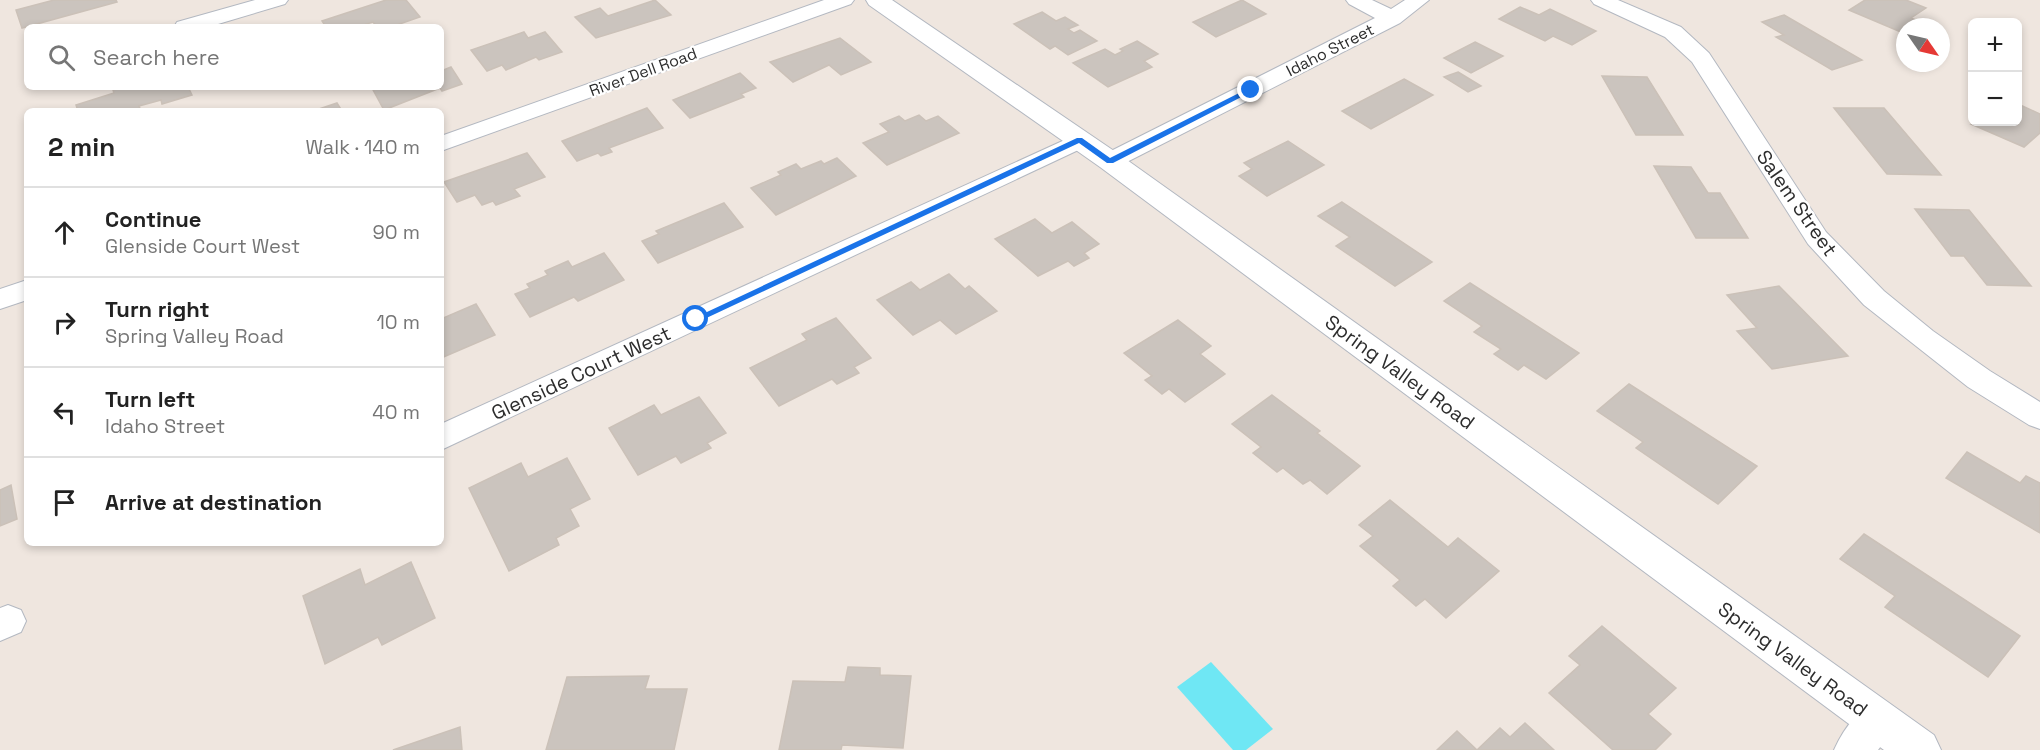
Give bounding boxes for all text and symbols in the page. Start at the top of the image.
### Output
north arrow [1896,18,1950,72]
map controls [1968,18,2022,126]
button: + [1968,18,2022,72]
street label: Idaho Street [1282,19,1378,81]
search box [24,24,444,90]
icon: search [45,41,78,74]
text: Search here [93,43,220,71]
street label: River Dell Road [586,43,700,101]
button: − [1968,72,2022,126]
route end [1237,76,1263,102]
text: 2 min [48,130,115,164]
text: Walk · 140 m [306,134,420,160]
street label: Salem Street [1751,145,1843,261]
text: Continue [105,205,201,233]
icon: ahead [48,216,81,249]
text: 90 m [373,219,420,245]
text: Glenside Court West [105,233,300,259]
text: Turn right [105,295,210,323]
route start [682,305,708,331]
icon: right [48,306,81,339]
text: 10 m [376,309,420,335]
street label: Spring Valley Road [1320,309,1480,435]
street label: Glenside Court West [487,320,675,426]
text: Spring Valley Road [105,323,284,349]
text: Turn left [105,385,195,413]
icon: left [48,396,81,429]
text: 40 m [372,399,420,425]
text: Idaho Street [105,413,225,439]
icon: arrive [48,486,81,519]
text: Arrive at destination [105,488,322,516]
street label: Spring Valley Road [1713,596,1873,722]

